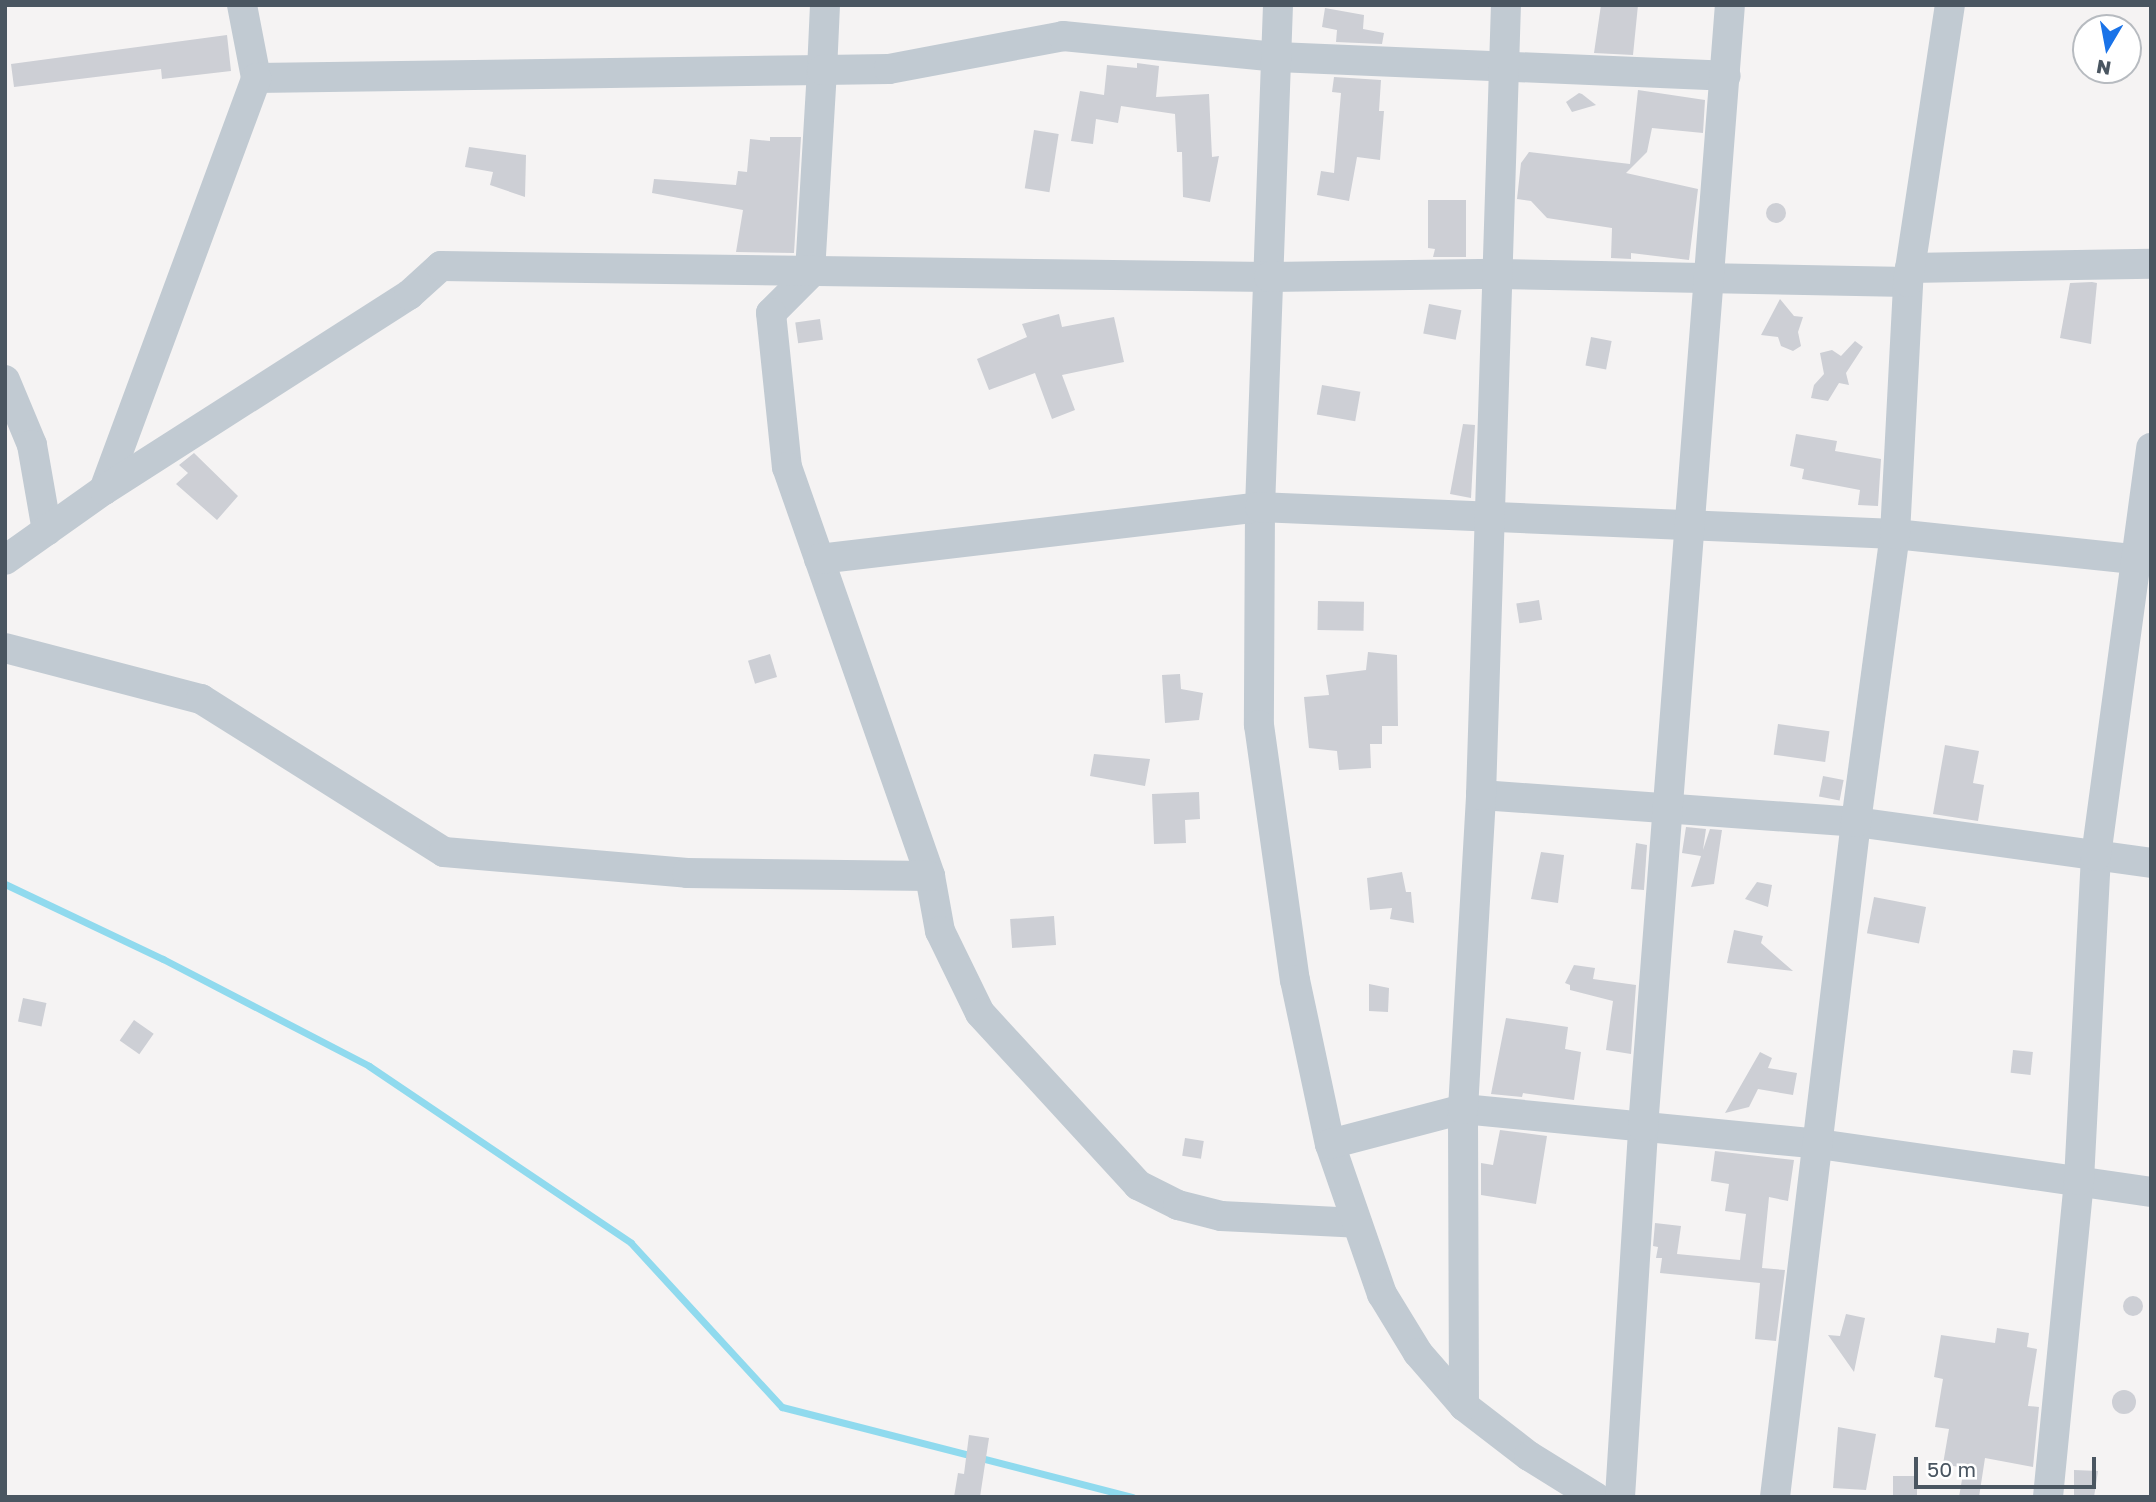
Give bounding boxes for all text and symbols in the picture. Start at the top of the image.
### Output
north arrow [2072,14,2142,84]
text: N [2095,56,2113,81]
scale bar [1918,1442,2100,1486]
text: 50 m [1927,1456,1976,1482]

